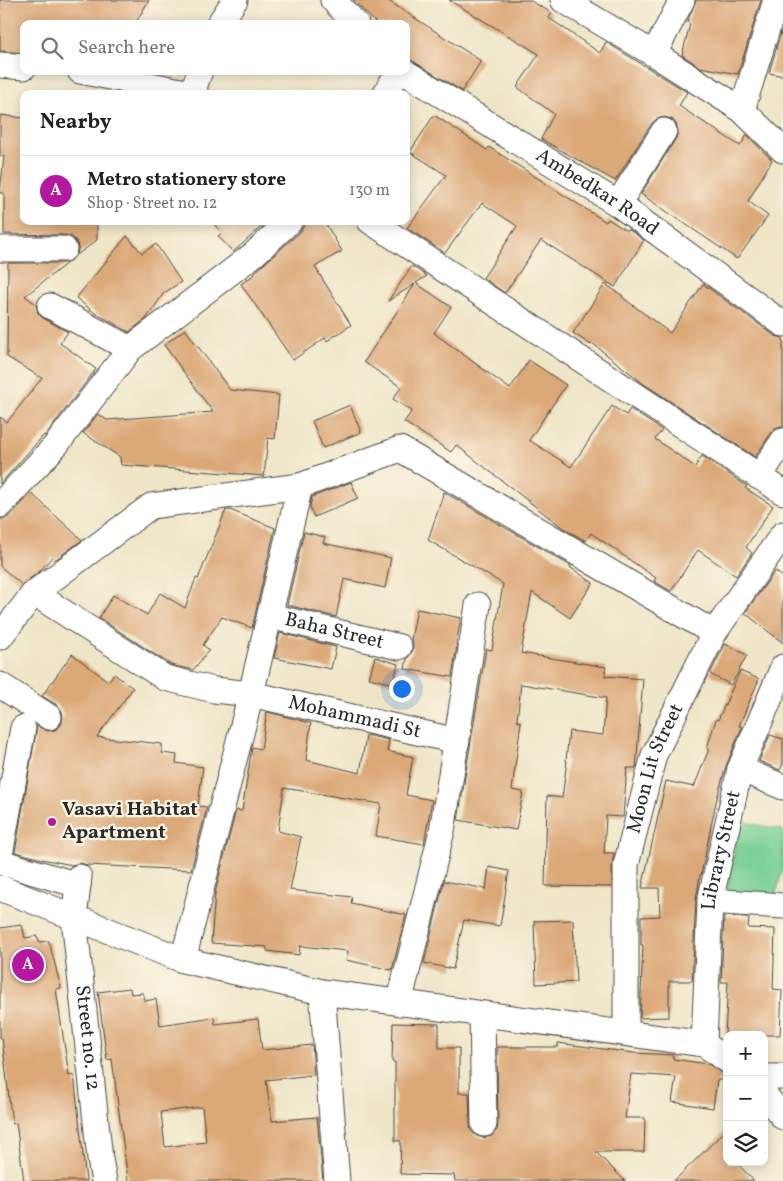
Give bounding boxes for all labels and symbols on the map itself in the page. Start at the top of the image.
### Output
street label: Ambedkar Road [530,142,664,243]
street label: Baha Street [282,606,386,657]
your location [389,676,415,702]
street label: Mohammadi St [285,689,424,746]
street label: Moon Lit Street [621,699,691,837]
street label: Library Street [696,788,749,911]
place label: Vasavi Habitat Apartment [62,796,198,847]
marker: Vasavi Habitat Apartment [46,816,58,828]
pin: A [12,946,44,984]
street label: Street no. 12 [67,984,107,1092]

